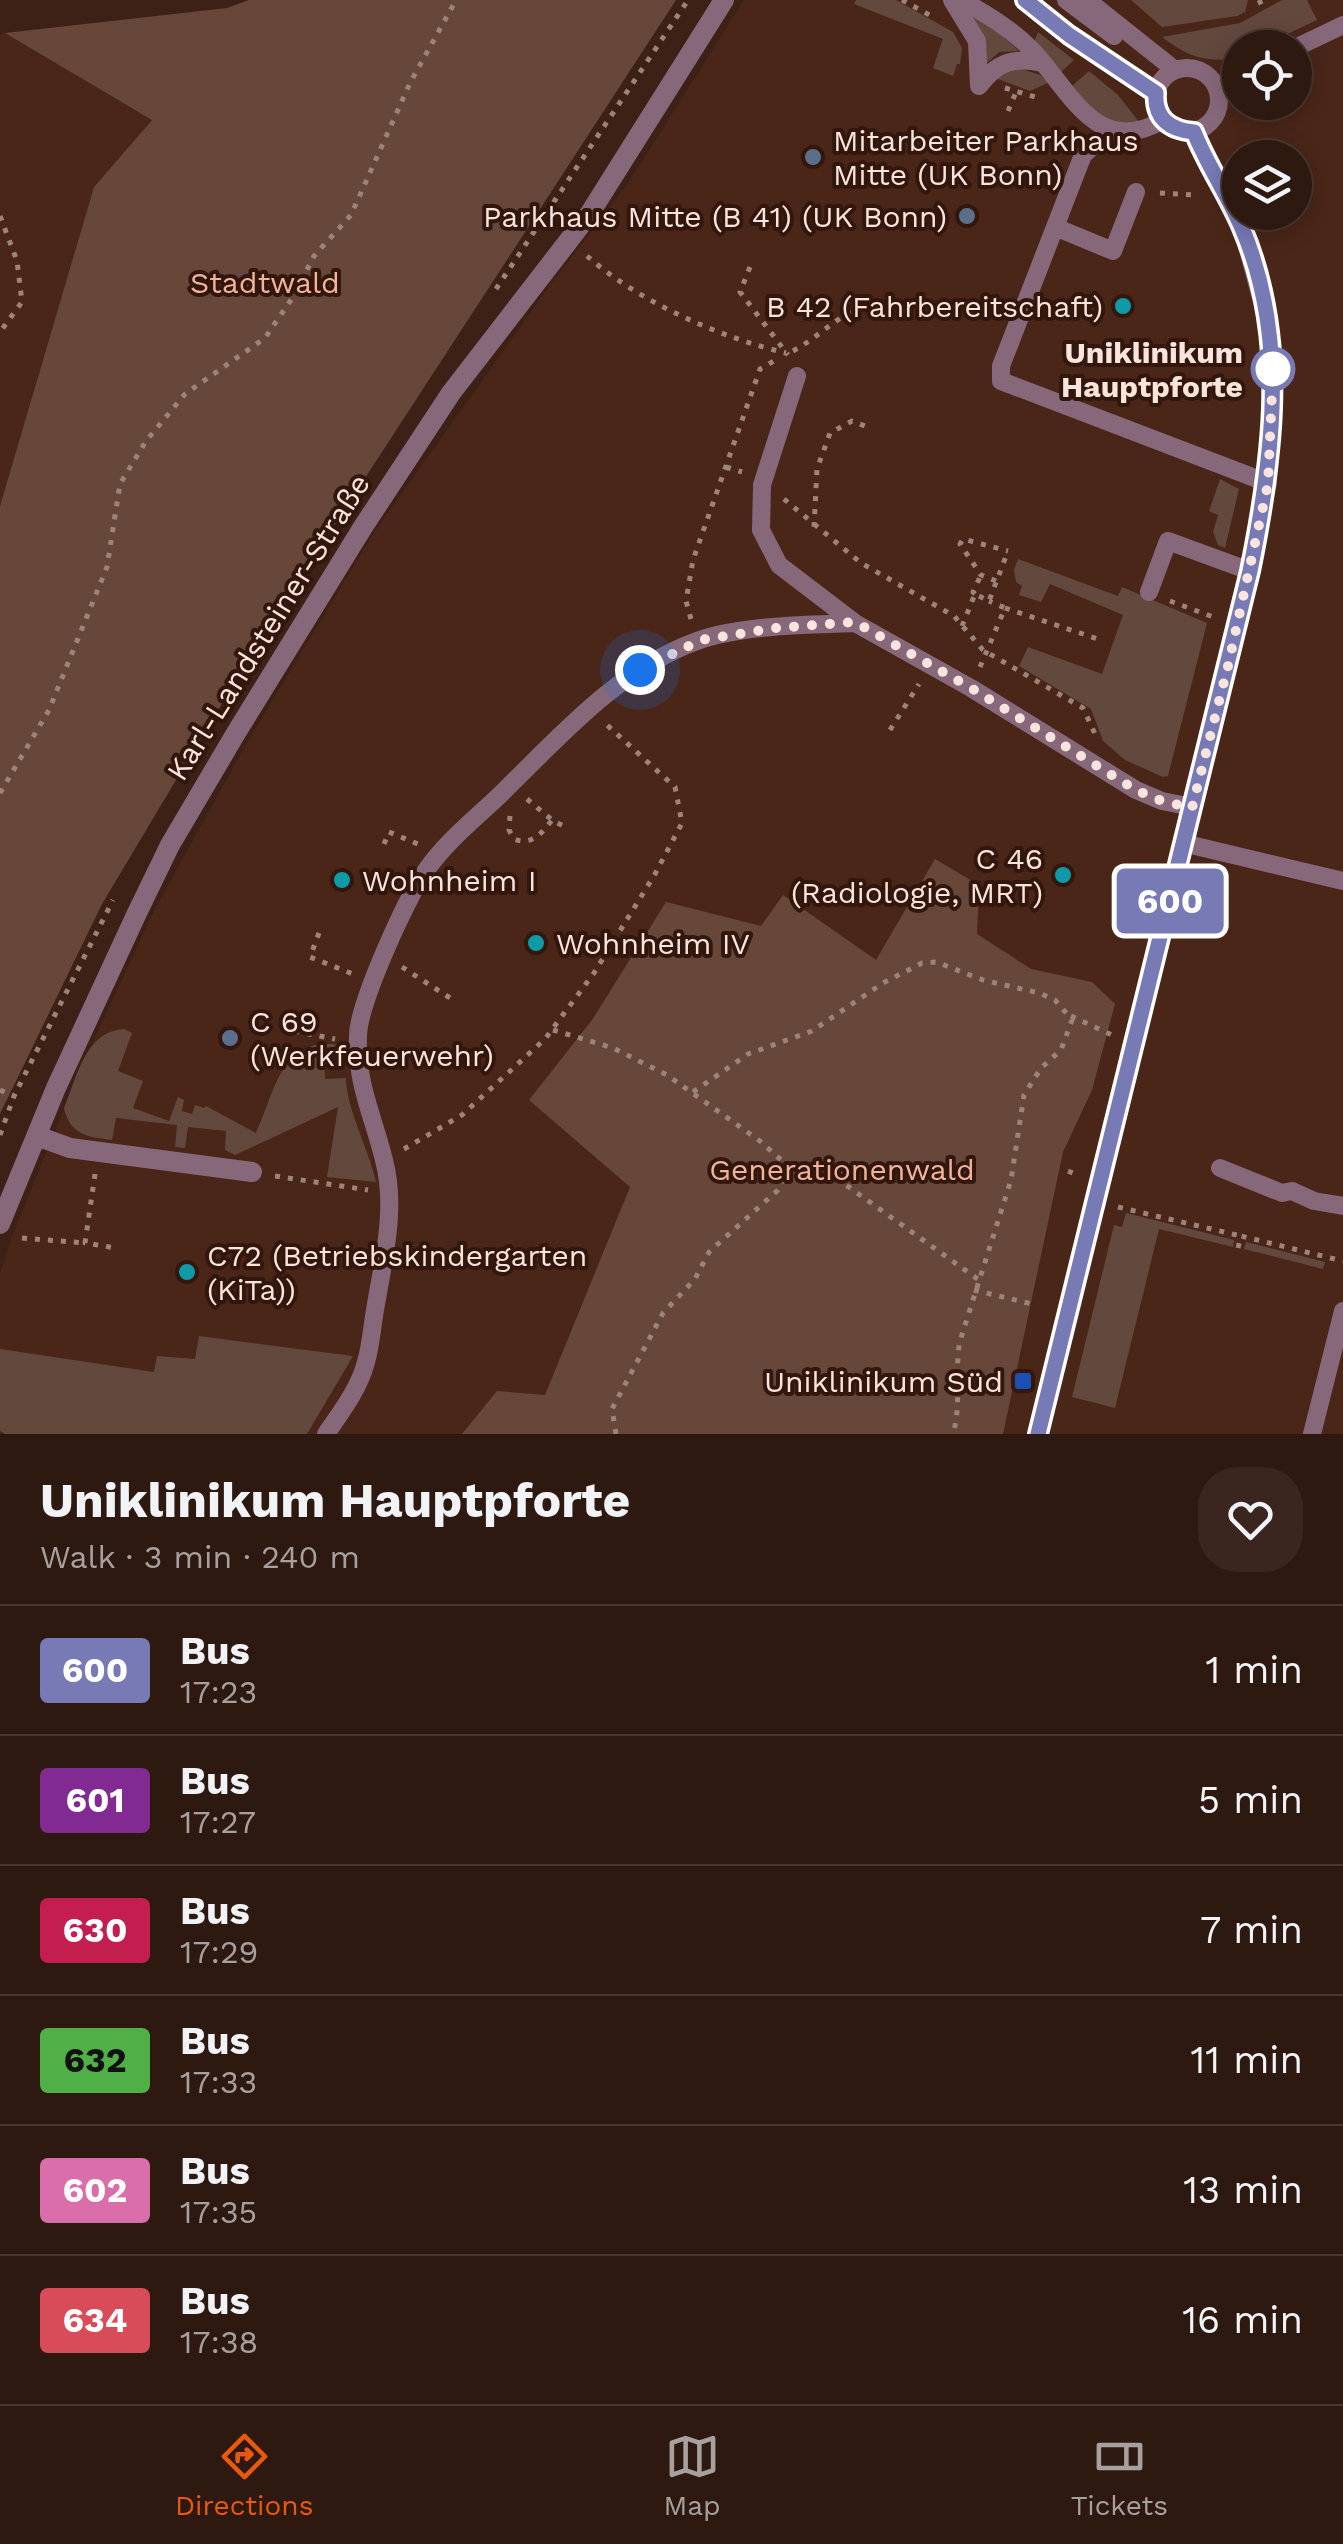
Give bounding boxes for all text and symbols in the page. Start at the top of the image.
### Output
map controls [1222,30,1312,230]
button: locate [1222,30,1312,120]
place label: Mitarbeiter Parkhaus Mitte (UK Bonn) [833,123,1139,192]
button: layers [1222,140,1312,230]
marker: Mitarbeiter Parkhaus Mitte (UK Bonn) [802,146,824,168]
place label: Parkhaus Mitte (B 41) (UK Bonn) [483,199,947,234]
marker: Parkhaus Mitte (B 41) (UK Bonn) [956,205,978,227]
park label: Stadtwald [190,265,340,300]
place label: B 42 (Fahrbereitschaft) [766,289,1103,324]
marker: B 42 (Fahrbereitschaft) [1112,295,1134,317]
place label: Uniklinikum Hauptpforte [1061,335,1243,404]
marker: Uniklinikum Hauptpforte [1252,348,1294,390]
street label: Karl-Landsteiner-Straße [159,467,377,787]
your location [615,645,665,695]
place label: C 46 (Radiologie, MRT) [791,841,1043,910]
place label: Wohnheim I [362,863,537,898]
marker: C 46 (Radiologie, MRT) [1052,864,1074,886]
line badge: 600 [1112,868,1228,934]
marker: Wohnheim I [331,869,353,891]
text: 600 [1137,880,1203,922]
place label: Wohnheim IV [556,926,750,961]
marker: Wohnheim IV [525,932,547,954]
place label: C 69 (Werkfeuerwehr) [250,1004,494,1073]
marker: C 69 (Werkfeuerwehr) [219,1027,241,1049]
park label: Generationenwald [709,1152,975,1187]
place label: C72 (Betriebskindergarten (KiTa)) [207,1238,587,1307]
marker: C72 (Betriebskindergarten (KiTa)) [176,1261,198,1283]
place label: Uniklinikum Süd [764,1364,1003,1399]
marker: Uniklinikum Süd [1012,1370,1034,1392]
button: heart [1198,1467,1303,1572]
text: Uniklinikum Hauptpforte [40,1472,630,1529]
text: Walk · 3 min · 240 m [40,1538,360,1576]
text: Bus [180,1629,250,1673]
text: 1 min [1205,1648,1303,1692]
text: 600 [62,1649,128,1691]
text: 17:23 [180,1673,257,1711]
text: Bus [180,1759,250,1803]
text: 5 min [1198,1778,1303,1822]
text: 601 [65,1779,125,1821]
text: 17:27 [180,1803,256,1841]
text: Bus [180,1889,250,1933]
text: 7 min [1200,1908,1303,1952]
text: 630 [63,1909,127,1951]
text: 17:29 [180,1933,258,1971]
text: Bus [180,2019,250,2063]
text: 11 min [1191,2038,1303,2082]
text: 632 [63,2039,127,2081]
text: 17:33 [180,2063,257,2101]
text: Bus [180,2149,250,2193]
text: 13 min [1183,2168,1303,2212]
text: 602 [63,2169,127,2211]
text: 17:35 [180,2193,257,2231]
text: Bus [180,2279,250,2323]
text: 16 min [1182,2298,1303,2342]
text: 634 [63,2299,127,2341]
text: 17:38 [180,2323,258,2361]
tab: Directions [175,2429,313,2522]
tab: Map [664,2429,721,2522]
tab: Tickets [1071,2429,1168,2522]

